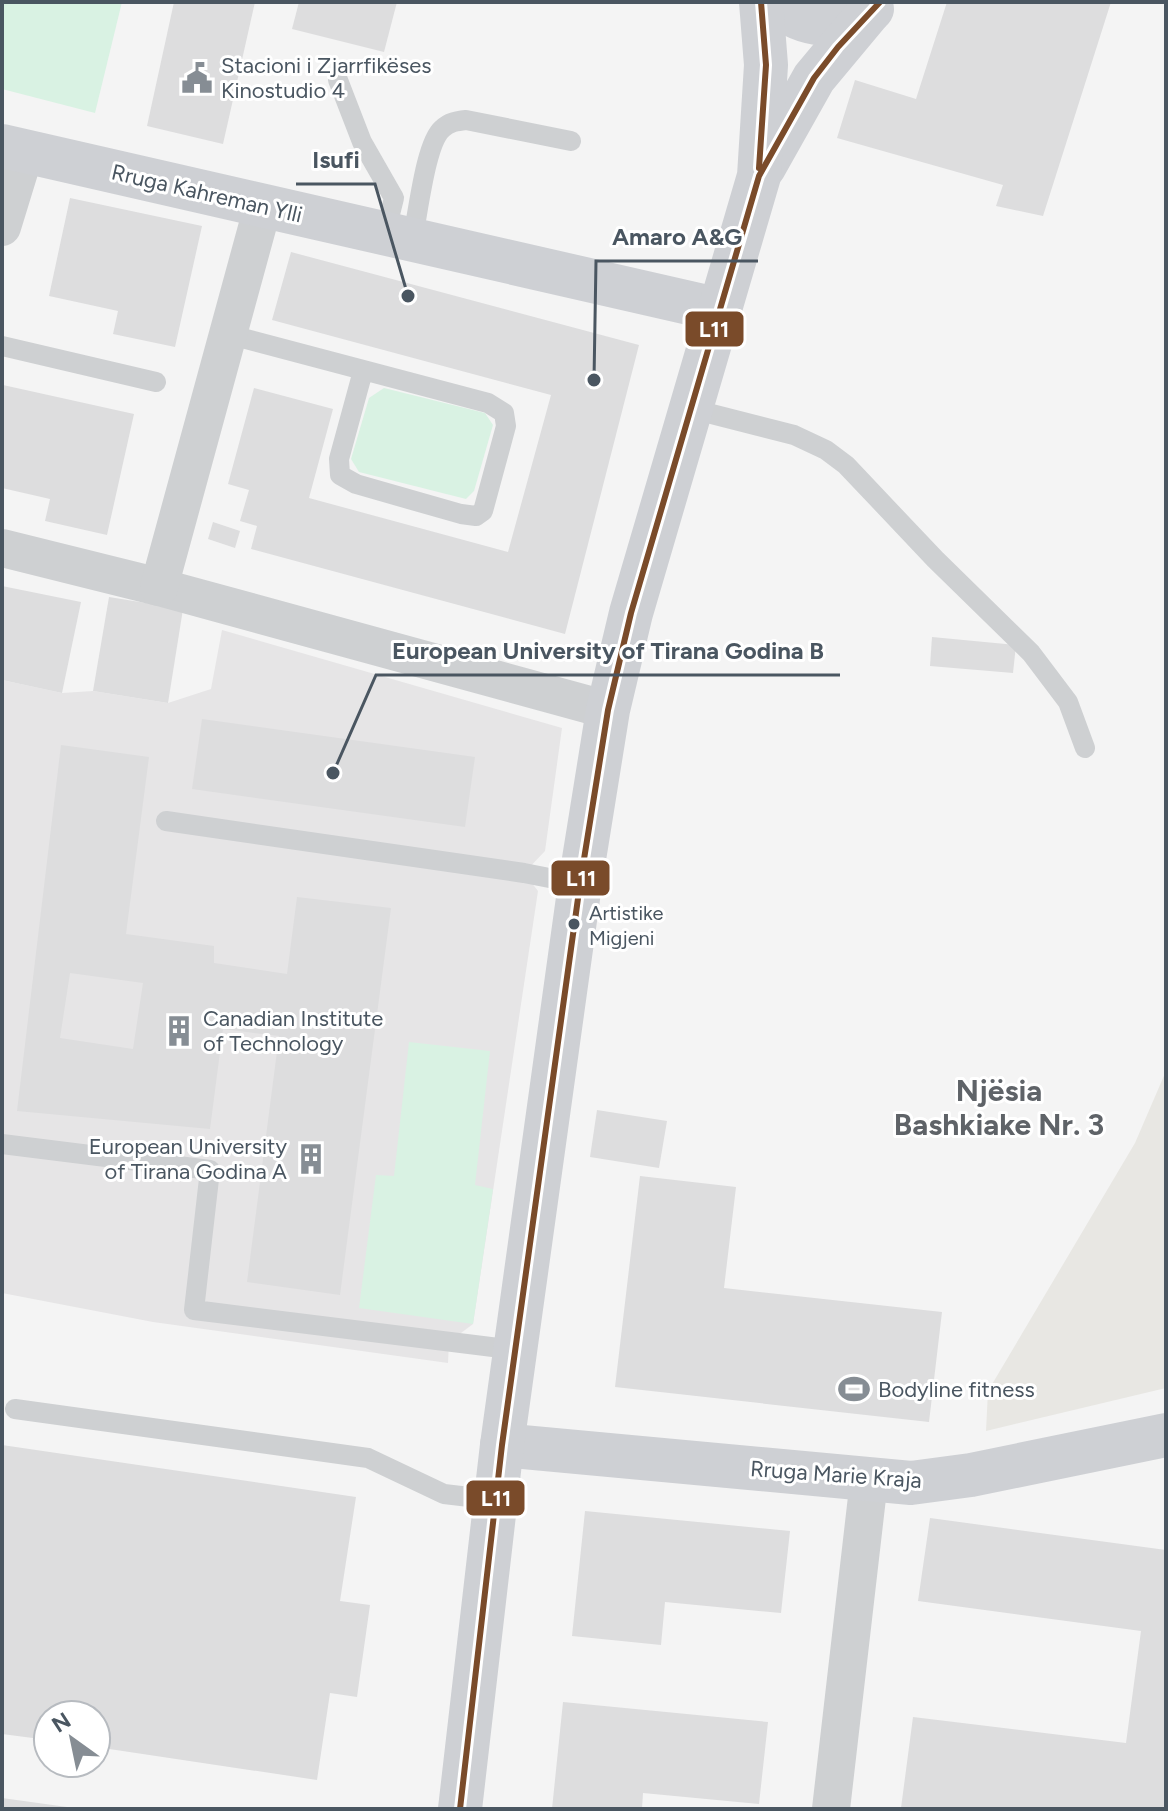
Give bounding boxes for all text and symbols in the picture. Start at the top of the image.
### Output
place label: Stacioni i Zjarrfikëses Kinostudio 4 [221,52,431,104]
public building icon: Stacioni i Zjarrfikëses Kinostudio 4 [180,61,214,95]
callout: Isufi [296,136,375,184]
text: Isufi [312,145,360,174]
street label: Rruga Kahreman Ylli [109,158,305,229]
callout: Amaro A&G [596,213,758,261]
text: Amaro A&G [612,222,742,251]
line badge: L11 [684,310,745,348]
text: L11 [699,316,729,343]
callout: European University of Tirana Godina B [376,627,840,675]
text: European University of Tirana Godina B [392,636,824,665]
line badge: L11 [550,859,611,897]
text: L11 [566,865,596,892]
place label: Artistike Migjeni [589,901,664,950]
marker: Artistike Migjeni [566,916,582,932]
place label: Canadian Institute of Technology [203,1005,383,1057]
building icon: Canadian Institute of Technology [162,1014,196,1048]
district label: Njësia Bashkiake Nr. 3 [894,1072,1104,1143]
place label: European University of Tirana Godina A [89,1133,287,1185]
building icon: European University of Tirana Godina A [294,1142,328,1176]
sports icon: Bodyline fitness [837,1372,871,1406]
place label: Bodyline fitness [878,1376,1035,1403]
street label: Rruga Marie Kraja [749,1455,923,1494]
line badge: L11 [465,1479,526,1517]
text: L11 [481,1485,511,1512]
north arrow [32,1699,112,1779]
text: N [47,1707,76,1739]

